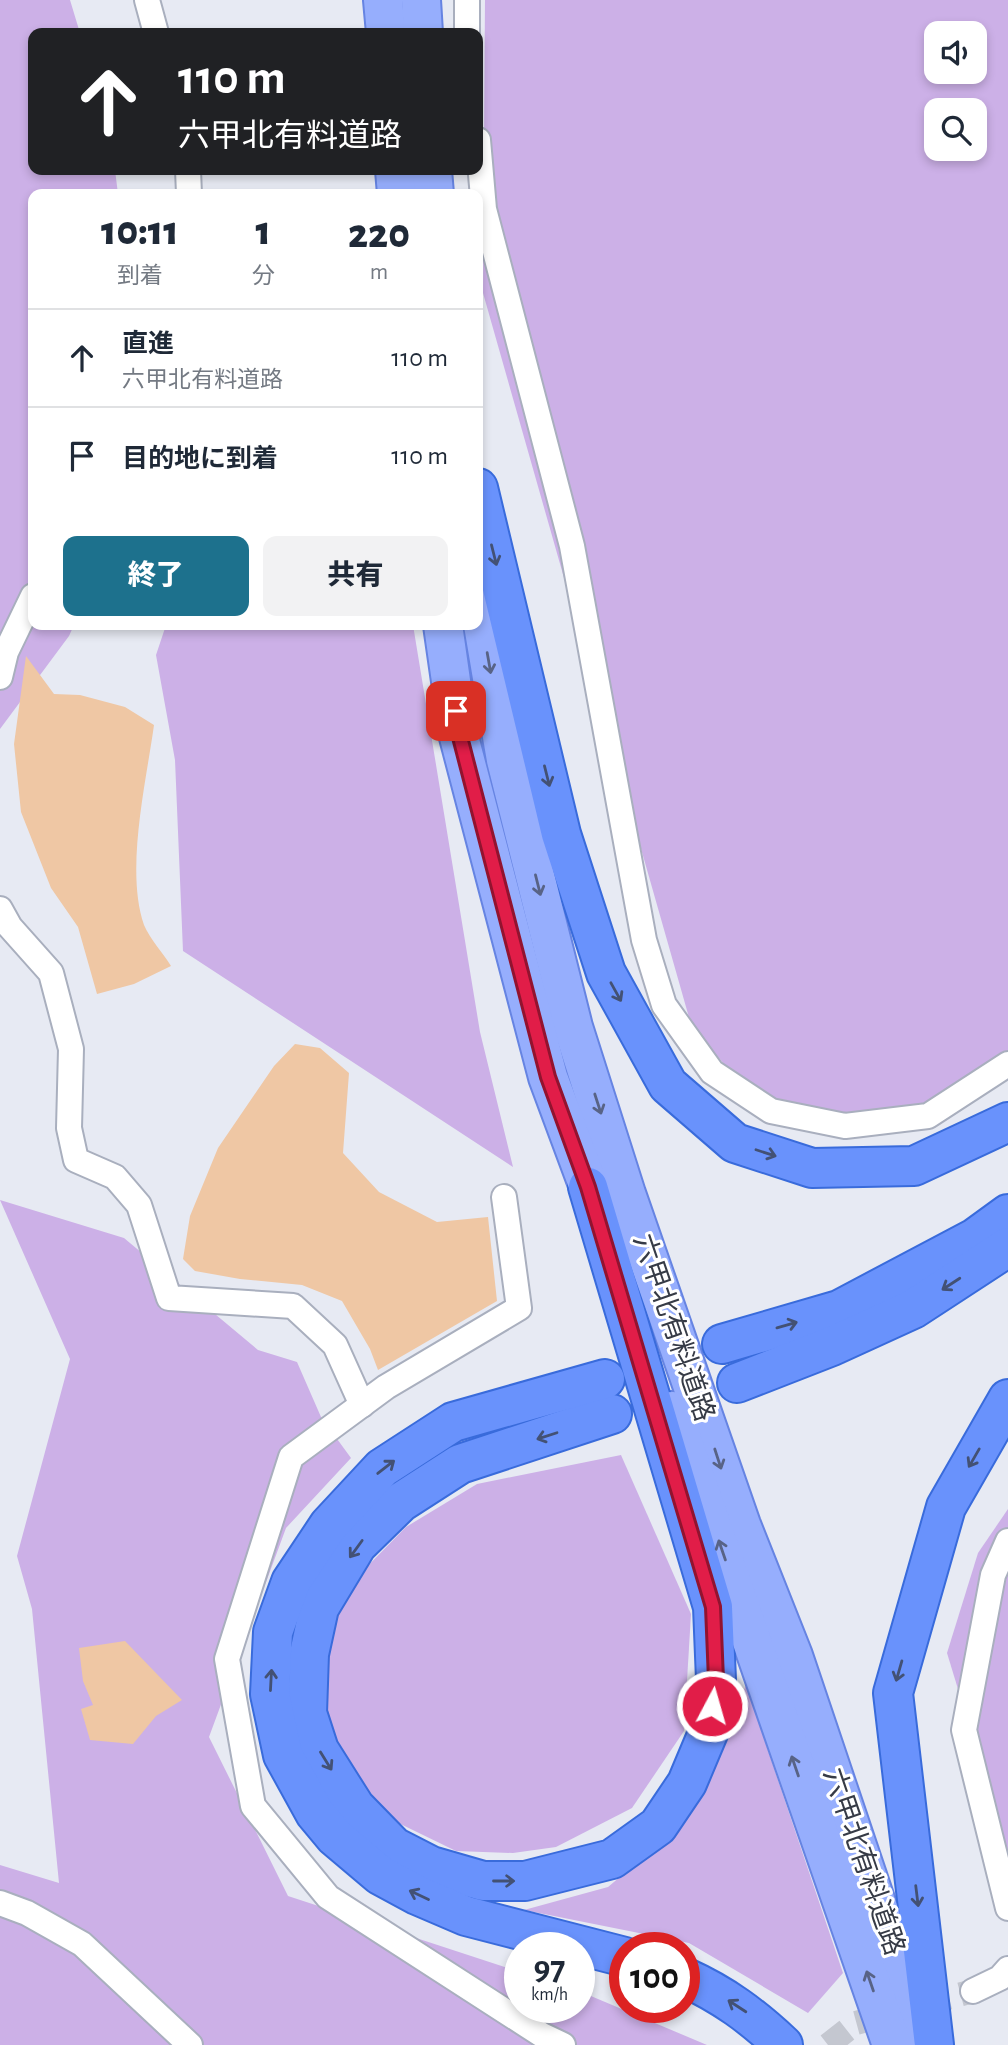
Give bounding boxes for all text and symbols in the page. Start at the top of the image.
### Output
map controls [924,21,987,161]
button: sound [924,21,987,84]
text: 110 m [178,54,286,103]
icon: ahead [63,56,154,147]
button: search [924,98,987,161]
text: 六甲北有料道路 [178,120,402,152]
text: 10:11 [101,210,179,252]
text: 1 [256,210,271,252]
text: 220 [348,213,410,255]
text: m [370,261,388,284]
text: 到着 [117,265,163,288]
text: 分 [252,265,275,288]
text: 直進 [122,331,174,357]
icon: ahead [63,339,101,377]
text: 110 m [391,345,448,371]
text: 六甲北有料道路 [122,369,283,392]
icon: arrive [63,437,101,475]
text: 110 m [391,443,448,469]
text: 目的地に到着 [122,446,278,472]
button: 終了 [63,536,249,616]
button: 共有 [263,536,448,616]
one-way arrow [488,543,501,566]
one-way arrow [483,651,496,674]
pin [426,681,486,741]
icon: arrive [437,692,475,730]
one-way arrow [541,764,554,787]
one-way arrow [532,873,545,896]
one-way arrow [610,981,623,1002]
one-way arrow [592,1093,605,1115]
one-way arrow [755,1147,777,1160]
street label: 六甲北有料道路 [628,1230,720,1425]
one-way arrow [942,1277,961,1292]
one-way arrow [776,1318,798,1331]
one-way arrow [537,1431,559,1443]
one-way arrow [713,1447,726,1469]
one-way arrow [967,1447,981,1467]
one-way arrow [377,1459,395,1474]
one-way arrow [349,1539,363,1558]
one-way arrow [715,1540,727,1562]
one-way arrow [891,1660,904,1682]
one-way arrow [264,1669,277,1692]
position arrow [675,1669,749,1743]
one-way arrow [318,1751,333,1770]
one-way arrow [788,1755,800,1777]
street label: 六甲北有料道路 [818,1764,910,1959]
one-way arrow [493,1874,516,1888]
one-way arrow [910,1885,923,1907]
one-way arrow [409,1888,430,1902]
speed limit sign: 100 [609,1932,700,2023]
text: 97 [533,1951,566,1986]
one-way arrow [863,1970,875,1992]
text: km/h [531,1986,568,2004]
one-way arrow [728,1999,747,2014]

